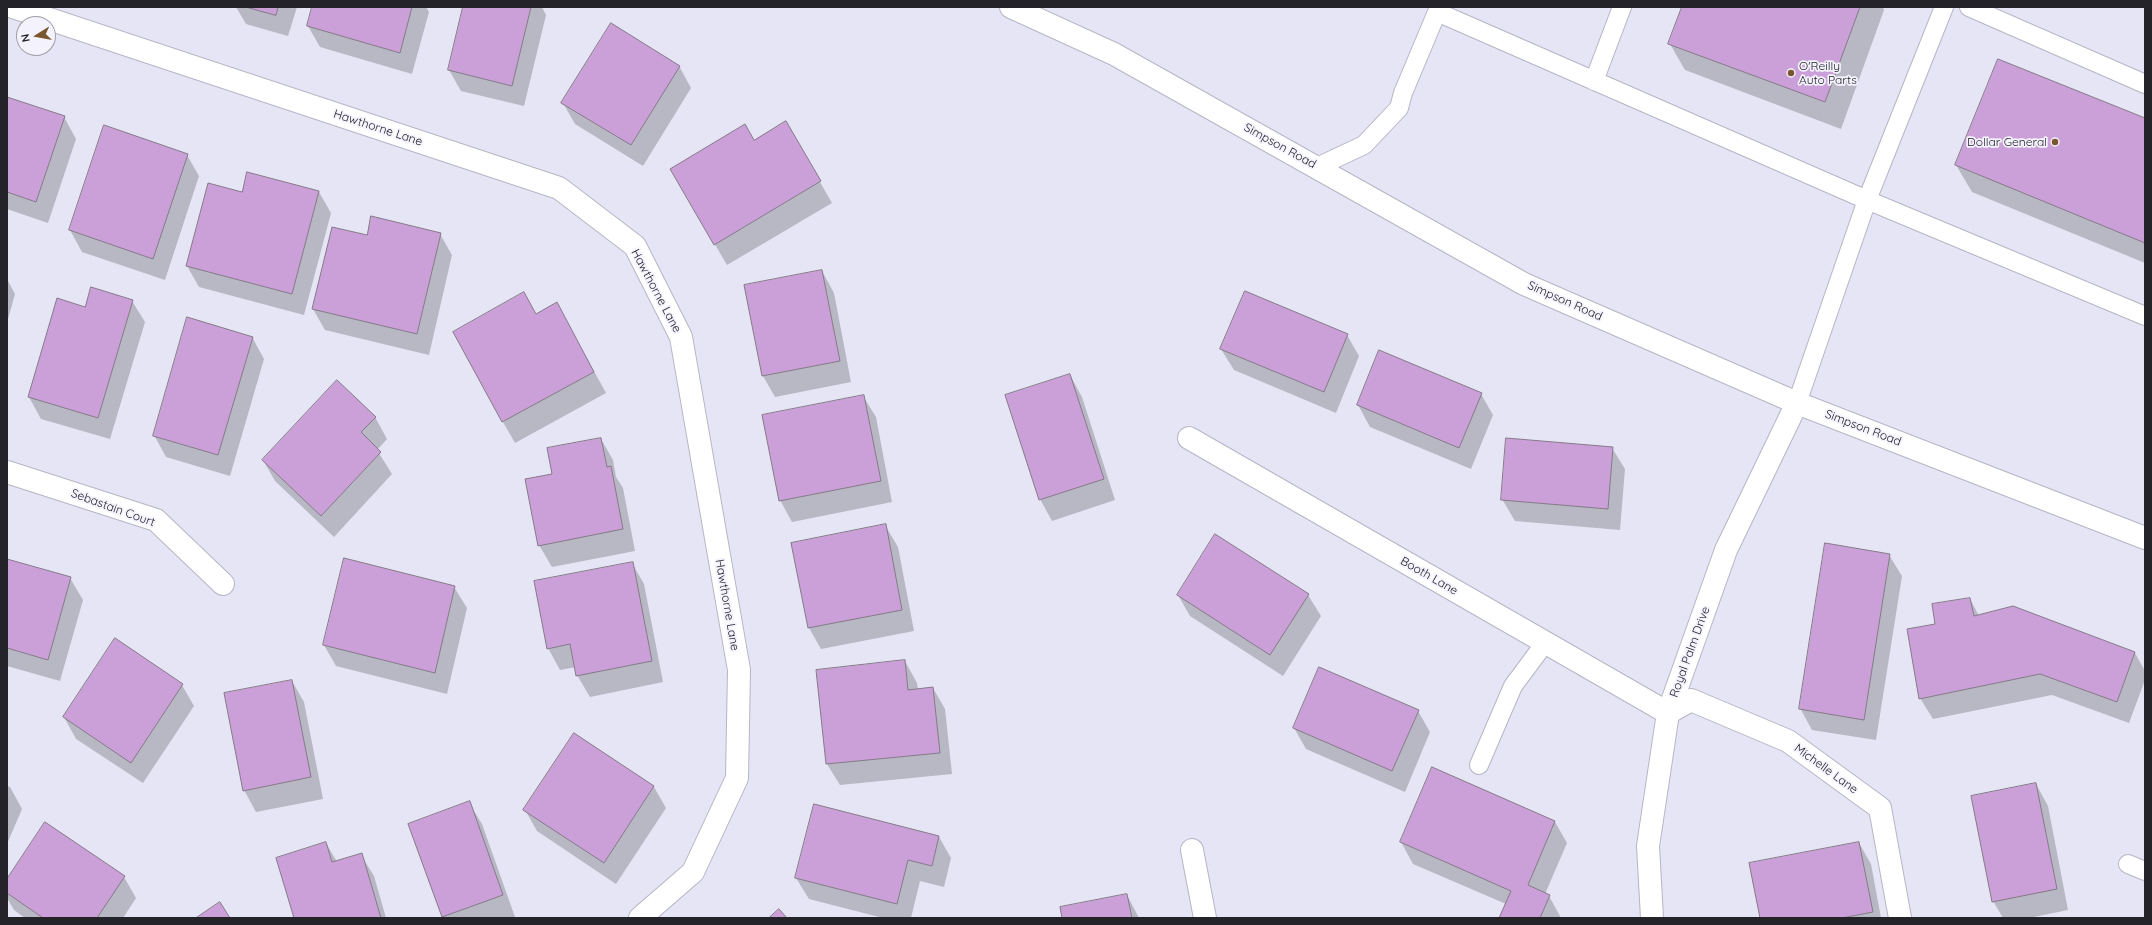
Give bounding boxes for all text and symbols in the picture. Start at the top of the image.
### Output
north arrow [16,16,56,56]
text: N [18,33,33,43]
place label: O'Reilly Auto Parts [1799,59,1857,87]
marker: O'Reilly Auto Parts [1786,68,1796,78]
street label: Hawthorne Lane [332,107,424,149]
street label: Simpson Road [1241,120,1319,172]
place label: Dollar General [1967,135,2047,149]
marker: Dollar General [2050,137,2060,147]
street label: Hawthorne Lane [628,247,684,335]
street label: Simpson Road [1525,278,1605,324]
street label: Simpson Road [1823,407,1903,449]
street label: Sebastain Court [69,486,157,530]
street label: Booth Lane [1398,554,1460,598]
street label: Hawthorne Lane [712,558,742,652]
street label: Royal Palm Drive [1667,605,1713,699]
street label: Michelle Lane [1791,741,1861,797]

